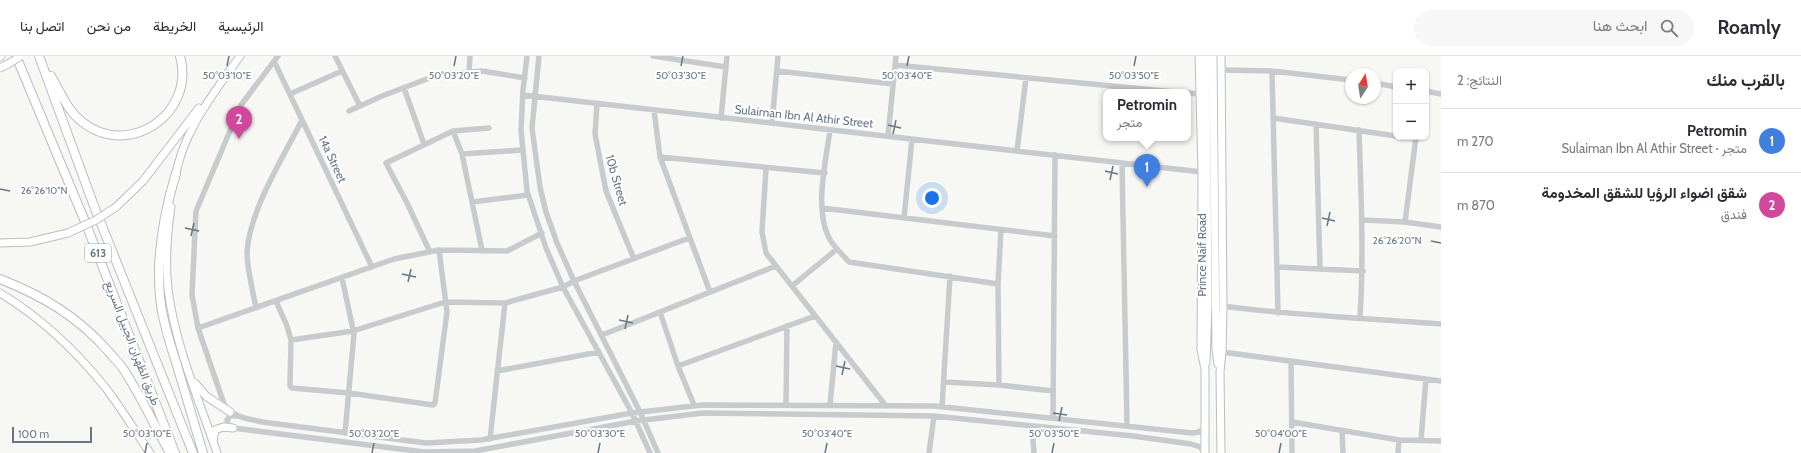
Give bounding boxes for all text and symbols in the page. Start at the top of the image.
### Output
search box [1414,10,1694,46]
text: Roamly [1718,16,1781,39]
text: اتصل بنا [20,17,65,35]
text: من نحن [87,17,131,35]
text: الخريطة [153,17,196,35]
text: الرئيسية [218,17,264,35]
text: ابحث هنا [1593,17,1648,35]
icon: search [1658,17,1680,39]
north arrow [1345,68,1381,104]
map controls [1393,68,1429,140]
button: + [1393,68,1429,104]
text: 50°03'10"E [203,69,252,82]
text: 50°03'20"E [429,69,480,82]
text: 50°03'30"E [656,69,707,82]
text: 50°03'40"E [882,69,933,82]
text: 50°03'50"E [1109,69,1160,82]
text: بالقرب منك [1707,70,1785,90]
text: النتائج: 2 [1457,72,1502,88]
popup [1103,89,1191,141]
text: Petromin [1117,96,1177,114]
street label: Sulaiman Ibn Al Athir Street [734,101,874,131]
button: − [1393,104,1429,140]
pin: 2 [226,106,252,139]
text: متجر [1117,114,1143,130]
text: Petromin [1687,122,1747,140]
street label: 14a Street [316,133,350,185]
text: 270 m [1457,133,1494,149]
text: 1 [1770,133,1774,149]
text: متجر · Sulaiman Ibn Al Athir Street [1562,140,1747,156]
street label: 10b Street [603,153,631,207]
pin: 1 [1134,154,1160,187]
text: 26°26'10"N [21,184,67,197]
text: شقق اضواء الرؤيا للشقق المخدومة [1542,184,1747,202]
your location [922,188,942,208]
text: 870 m [1457,197,1495,213]
text: 2 [1769,197,1775,213]
text: فندق [1721,206,1747,222]
street label: Prince Naif Road [1194,213,1209,297]
text: 26°26'20"N [1373,234,1421,247]
road number: 613 [85,244,111,262]
street label: طريق الظهران الجبيل السريع [100,278,164,408]
scale bar [12,425,92,444]
text: 100 m [18,427,49,441]
text: 50°03'10"E [123,427,172,440]
text: 50°03'20"E [349,427,400,440]
text: 50°03'30"E [575,427,626,440]
text: 50°03'40"E [802,427,853,440]
text: 50°03'50"E [1029,427,1080,440]
text: 50°04'00"E [1255,427,1308,440]

